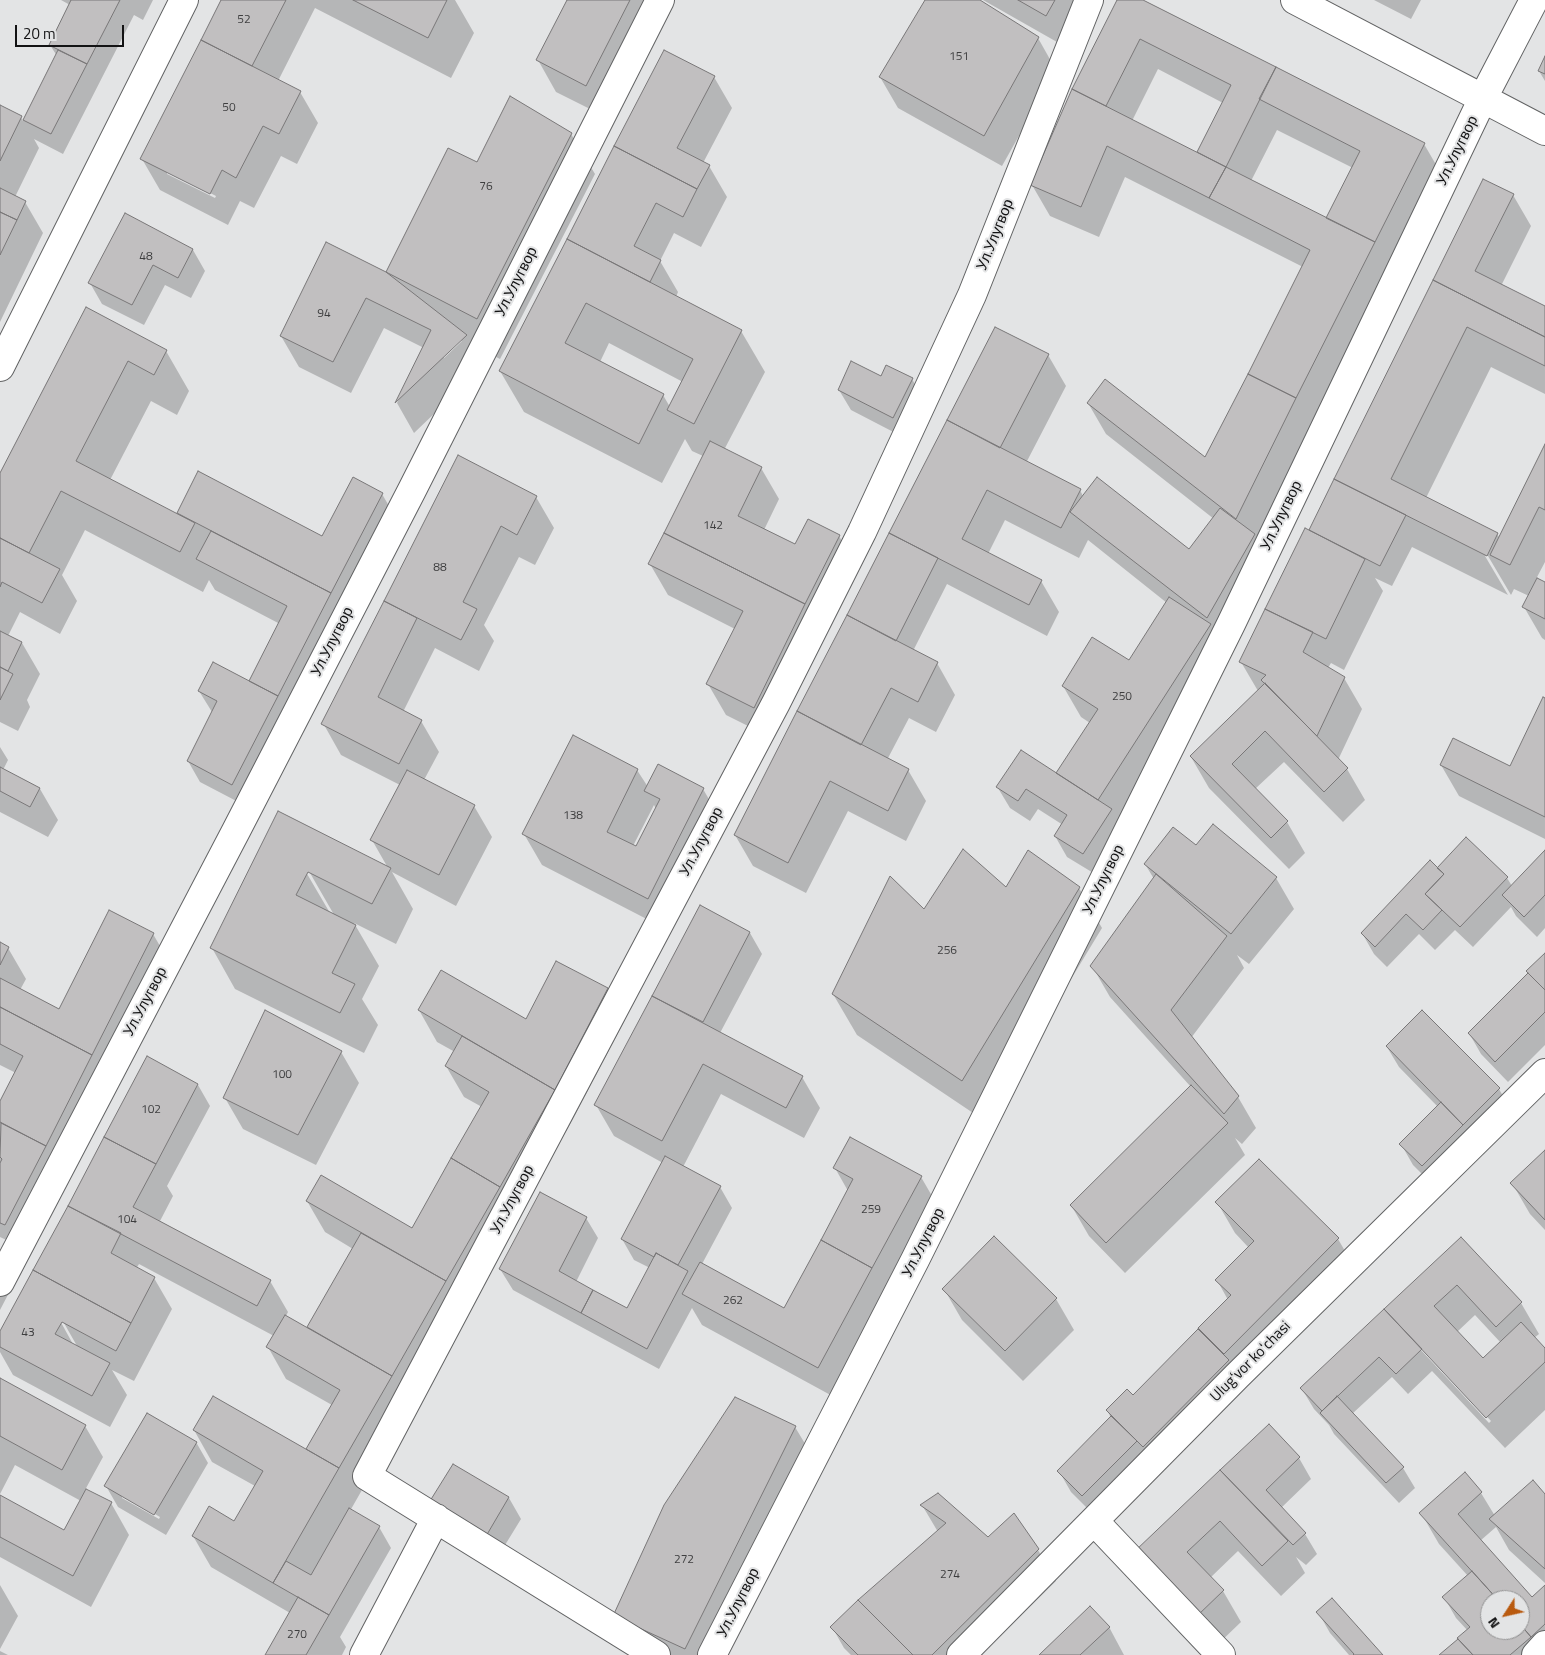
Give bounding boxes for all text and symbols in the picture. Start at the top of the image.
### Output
house number: 52 [237,13,251,27]
scale bar [18,15,126,47]
text: 20 m [23,22,56,45]
house number: 151 [949,50,969,64]
house number: 50 [222,101,236,115]
street label: Ул.Улугвор [1433,113,1483,189]
house number: 76 [479,180,493,194]
street label: Ул.Улугвор [974,197,1018,273]
street label: Ул.Улугвор [492,244,542,320]
house number: 48 [139,250,153,264]
house number: 94 [317,307,331,321]
street label: Ул.Улугвор [1257,478,1307,554]
house number: 142 [703,519,723,533]
house number: 88 [433,561,447,575]
street label: Ул.Улугвор [308,604,358,680]
house number: 250 [1112,690,1132,704]
street label: Ул.Улугвор [676,805,728,879]
house number: 138 [563,809,583,823]
street label: Ул.Улугвор [1079,842,1129,918]
house number: 256 [937,944,957,958]
street label: Ул.Улугвор [120,965,172,1039]
house number: 100 [272,1068,292,1082]
house number: 102 [141,1103,161,1117]
street label: Ул.Улугвор [487,1163,539,1237]
house number: 259 [861,1203,881,1217]
street label: Ул.Улугвор [899,1205,949,1281]
house number: 104 [117,1213,137,1227]
house number: 262 [723,1294,743,1308]
street label: Ulugʻvor koʻchasi [1207,1318,1295,1406]
house number: 43 [21,1326,35,1340]
house number: 272 [674,1553,694,1567]
street label: Ул.Улугвор [714,1565,764,1641]
house number: 274 [940,1568,960,1582]
north arrow [1480,1590,1530,1640]
text: N [1482,1613,1505,1633]
house number: 270 [287,1628,307,1642]

